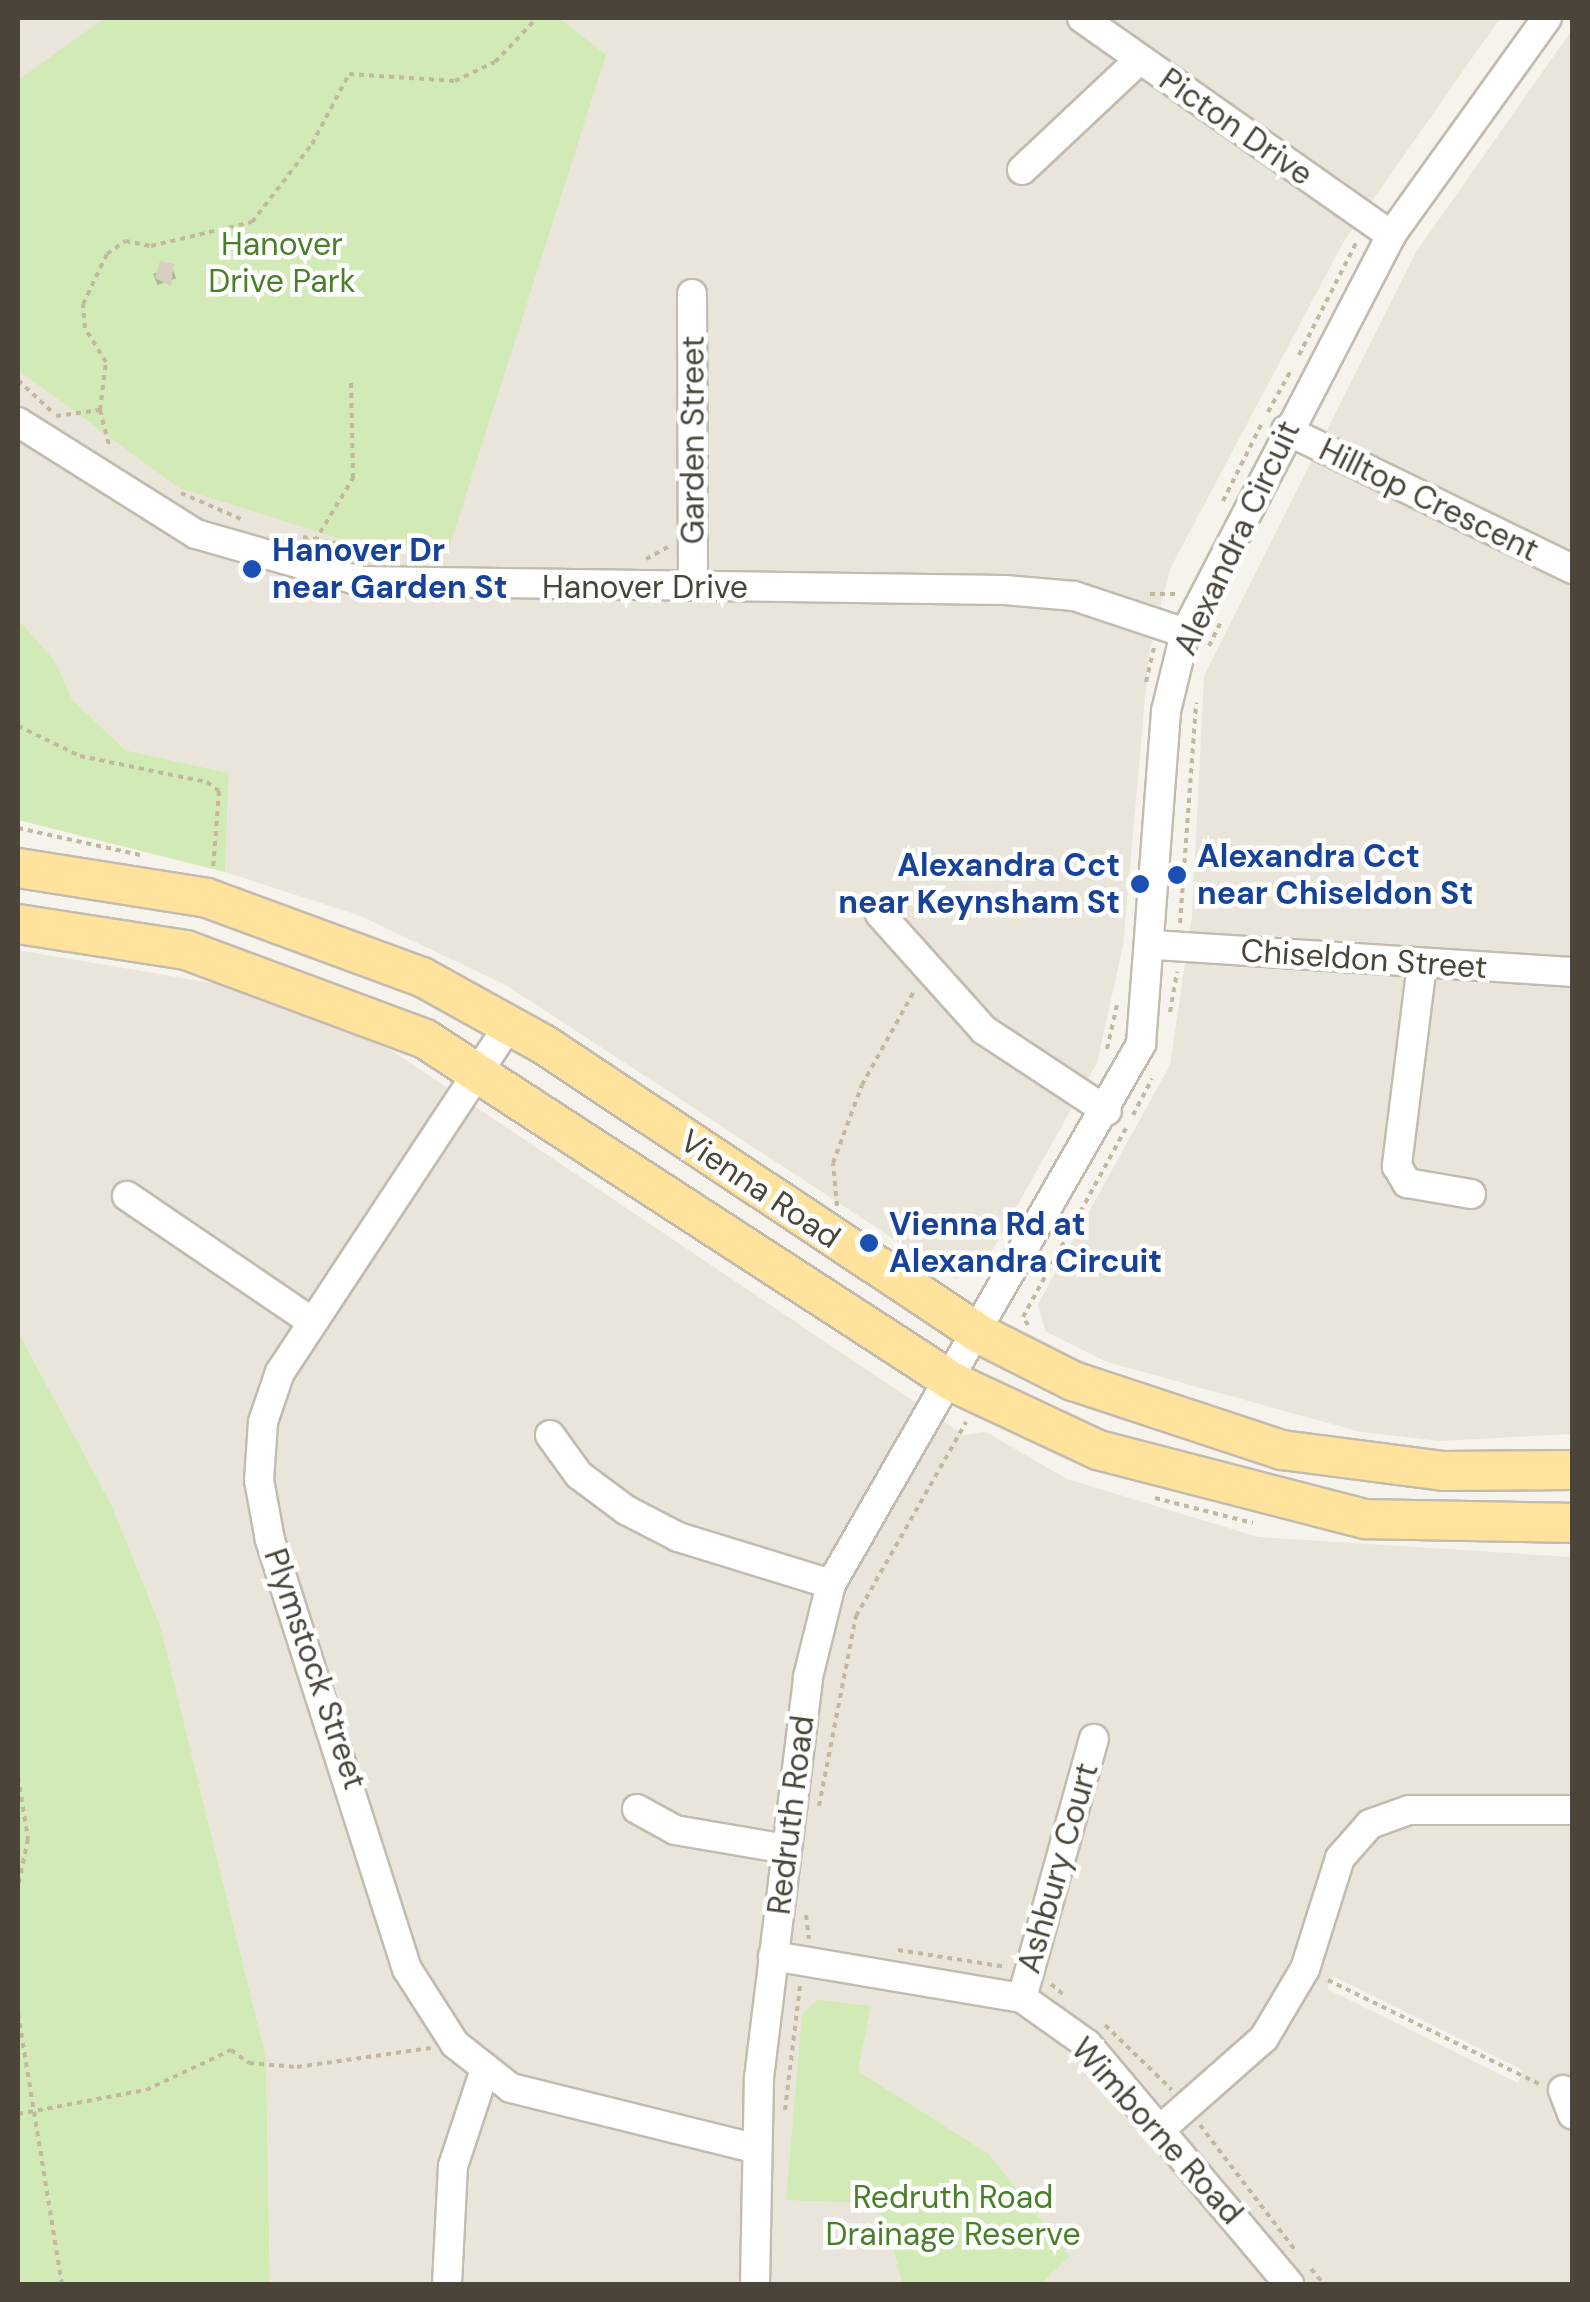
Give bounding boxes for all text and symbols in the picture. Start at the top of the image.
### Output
street label: Picton Drive [1152,60,1320,194]
park label: Hanover Drive Park [208,226,356,301]
street label: Garden Street [674,336,712,544]
street label: Alexandra Circuit [1166,415,1308,661]
street label: Hilltop Crescent [1313,430,1545,570]
place label: Hanover Dr near Garden St [272,532,508,607]
marker: Hanover Dr near Garden St [241,558,263,580]
street label: Hanover Drive [542,568,748,606]
place label: Alexandra Cct near Chiseldon St [1197,838,1473,913]
place label: Alexandra Cct near Keynsham St [838,847,1120,922]
marker: Alexandra Cct near Chiseldon St [1166,864,1188,886]
marker: Alexandra Cct near Keynsham St [1129,873,1151,895]
street label: Chiseldon Street [1239,931,1489,987]
street label: Vienna Road [673,1122,847,1256]
place label: Vienna Rd at Alexandra Circuit [889,1206,1162,1281]
marker: Vienna Rd at Alexandra Circuit [858,1232,880,1254]
street label: Plymstock Street [256,1544,374,1794]
street label: Redruth Road [760,1713,822,1917]
street label: Ashbury Court [1010,1758,1106,1978]
street label: Wimborne Road [1063,2030,1251,2232]
park label: Redruth Road Drainage Reserve [825,2179,1081,2254]

